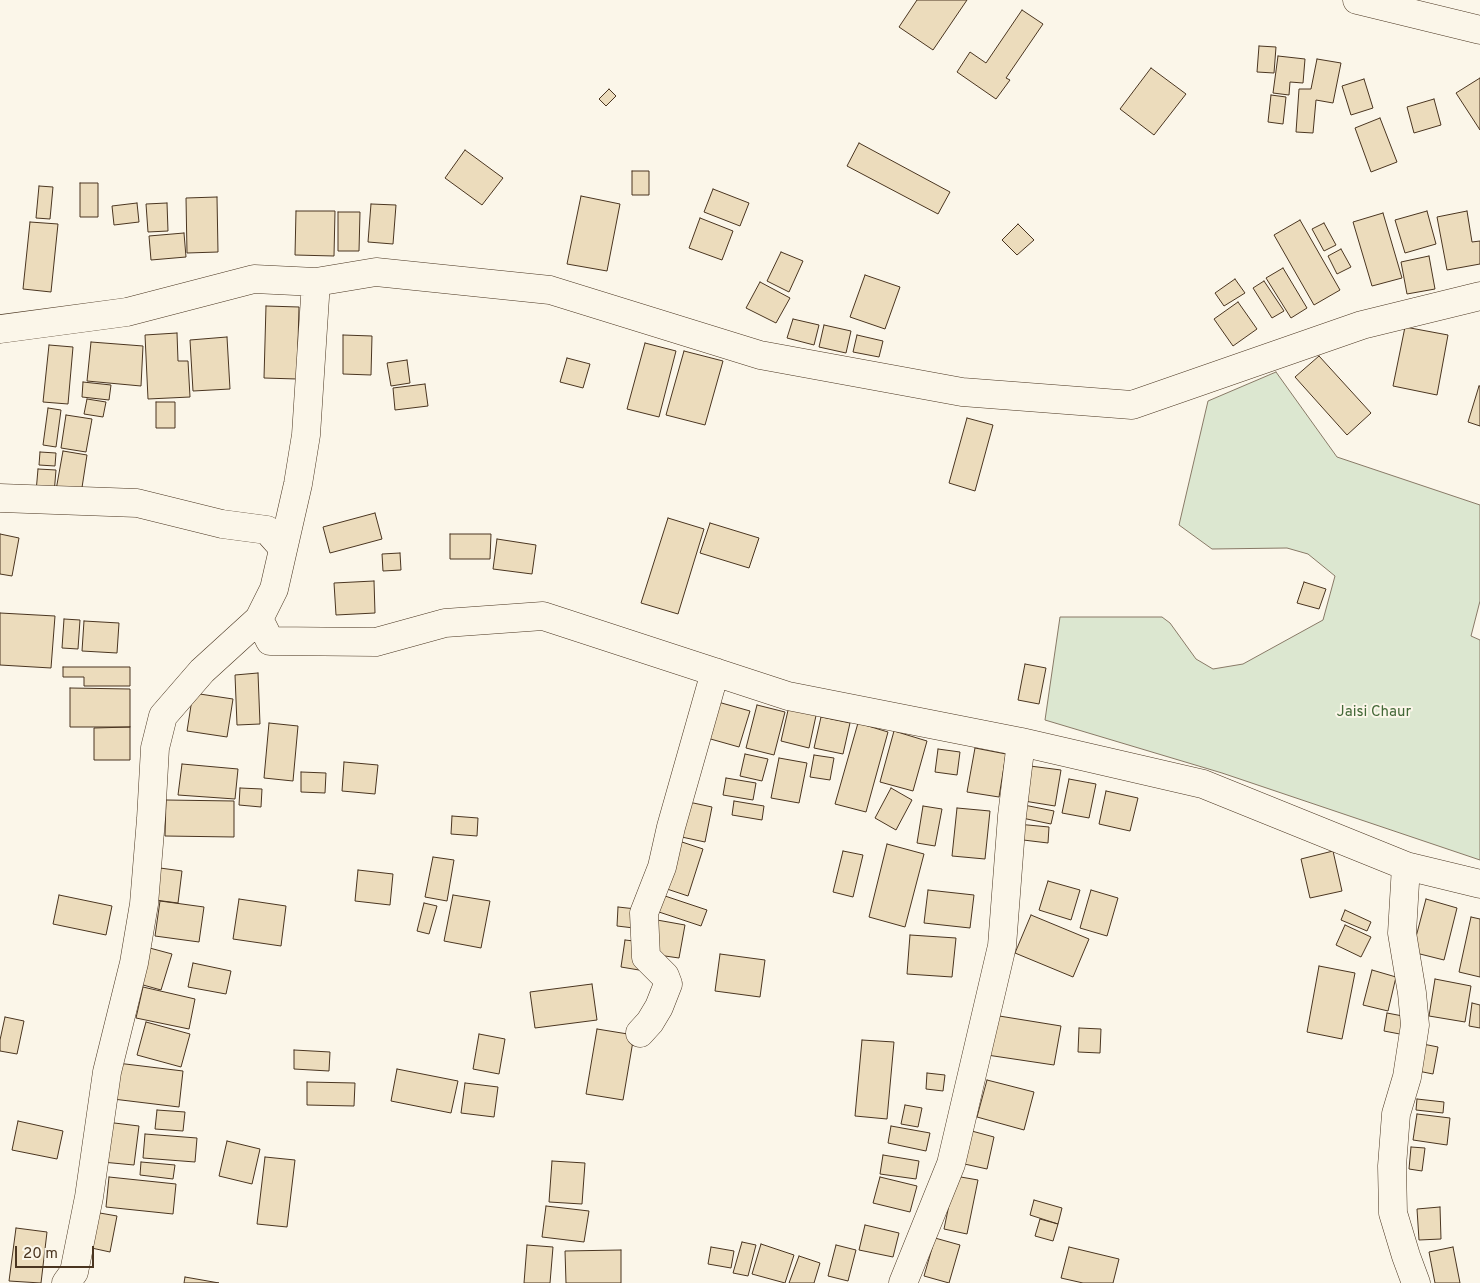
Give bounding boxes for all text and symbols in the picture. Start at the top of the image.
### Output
park label: Jaisi Chaur [1337,704,1411,722]
scale bar [18,1236,96,1268]
text: 20 m [23,1245,58,1264]

